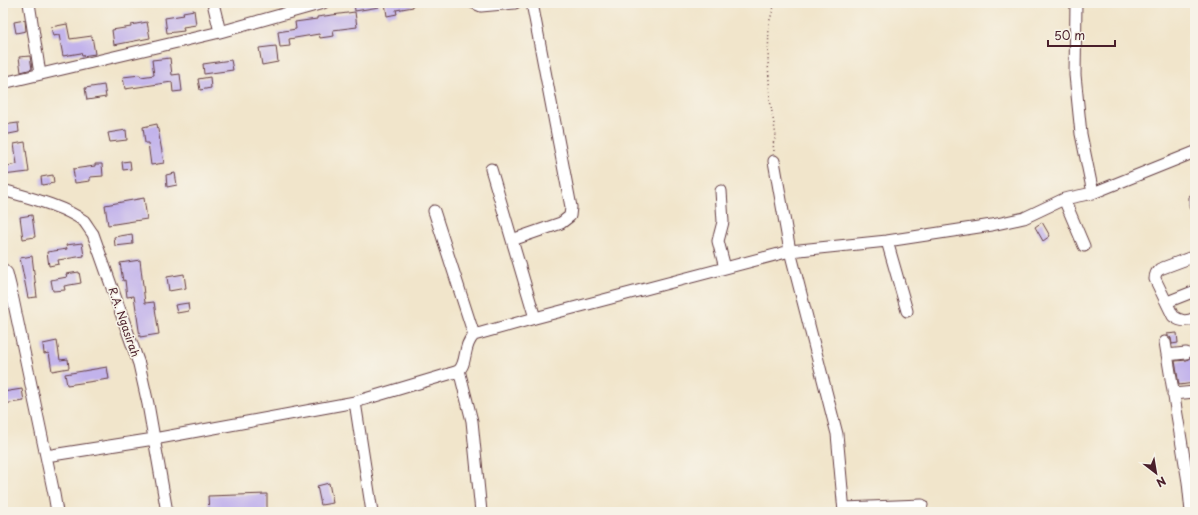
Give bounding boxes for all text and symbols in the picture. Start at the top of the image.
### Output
scale bar [1048,22,1115,48]
text: 50 m [1054,26,1085,44]
street label: R.A. Ngasirah [105,285,144,359]
north arrow [1136,453,1176,493]
text: N [1153,472,1170,492]

